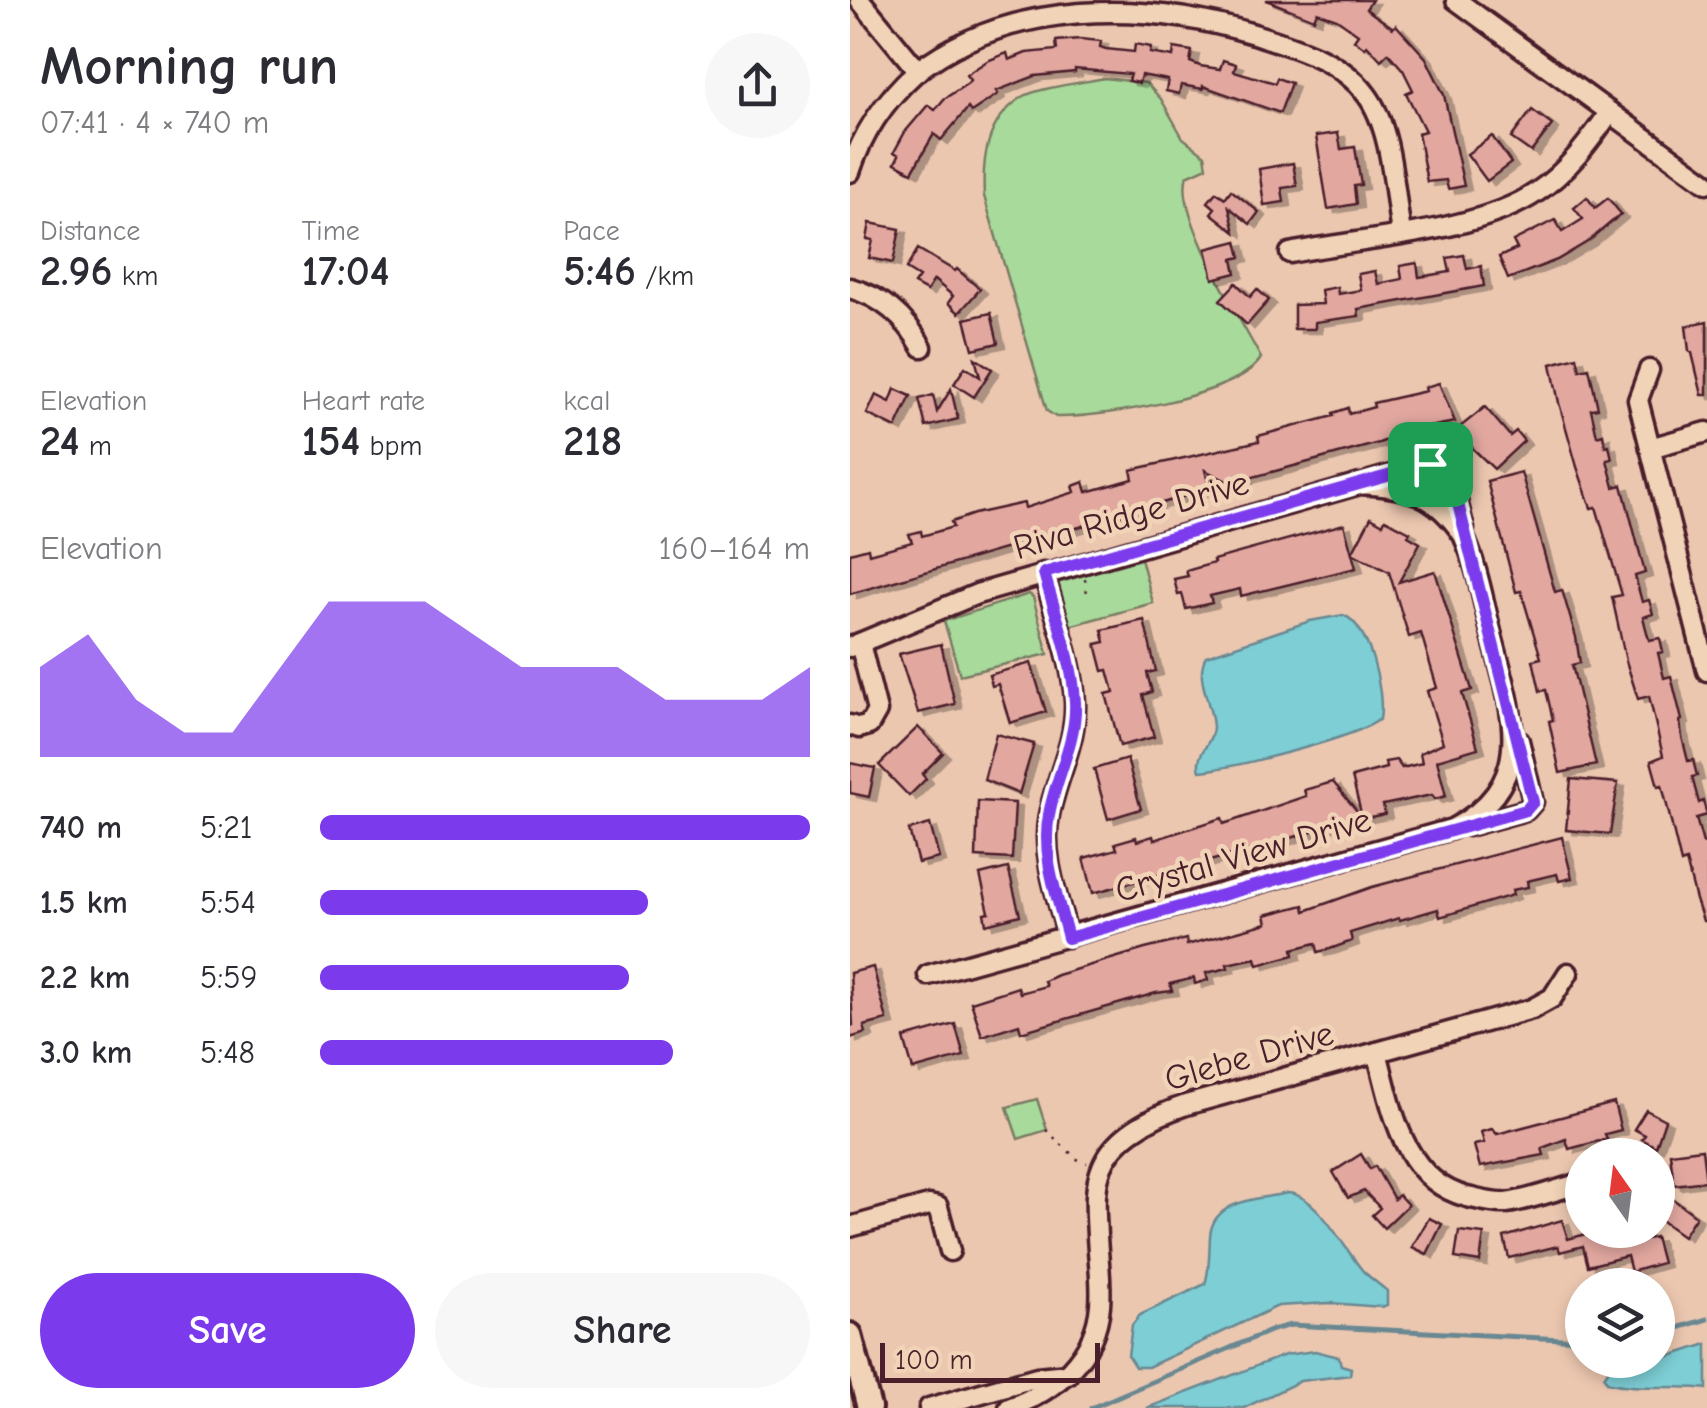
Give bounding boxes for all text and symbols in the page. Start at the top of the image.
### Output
button: share [705,33,810,138]
text: Morning run [40,34,338,98]
text: 07:41 · 4 × 740 m [40,104,269,141]
text: Distance [40,215,140,247]
text: Time [302,215,360,247]
text: Pace [563,215,620,247]
text: 2.96 [40,247,112,296]
text: 17:04 [302,247,389,296]
text: 5:46 [563,247,636,296]
text: km [112,260,159,292]
text: /km [636,260,694,292]
text: Elevation [40,385,147,417]
text: Heart rate [302,385,425,417]
text: kcal [563,385,610,417]
text: 24 [40,417,79,466]
text: 154 [302,417,360,466]
text: 218 [563,417,622,466]
pin [1388,422,1473,507]
text: m [79,430,112,462]
text: bpm [360,430,423,462]
icon: arrive [1403,437,1458,492]
street label: Riva Ridge Drive [1009,462,1253,568]
text: Elevation [40,530,163,567]
text: 160–164 m [659,530,810,567]
street label: Crystal View Drive [1110,799,1376,911]
text: 740 m [40,809,122,846]
text: 5:21 [200,809,253,846]
text: 1.5 km [40,884,128,921]
text: 5:54 [200,884,256,921]
text: 2.2 km [40,959,130,996]
text: 5:59 [200,959,257,996]
street label: Glebe Drive [1160,1012,1338,1100]
text: 3.0 km [40,1034,132,1071]
text: 5:48 [200,1034,255,1071]
north arrow [1565,1138,1675,1248]
map controls [1565,1138,1675,1378]
button: layers [1565,1268,1675,1378]
button: Save [40,1273,415,1388]
button: Share [435,1273,810,1388]
scale bar [880,1338,1100,1382]
text: 100 m [895,1344,973,1376]

